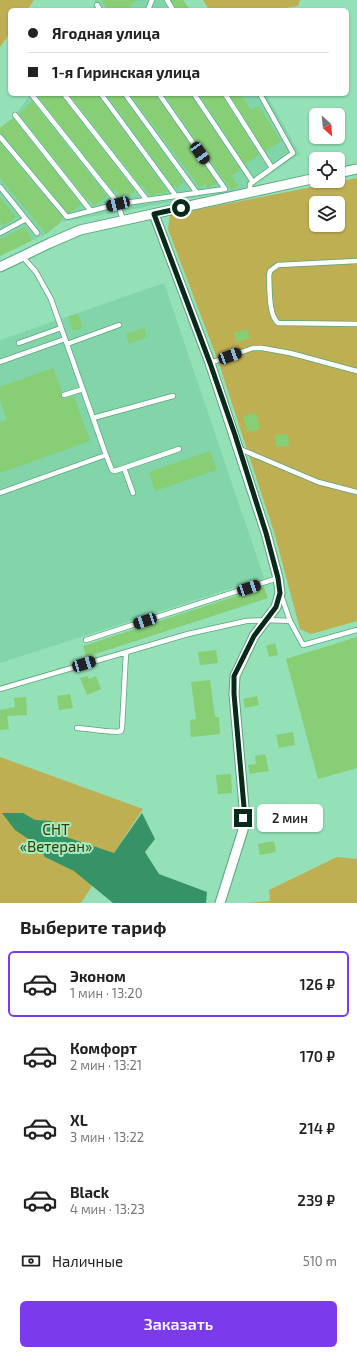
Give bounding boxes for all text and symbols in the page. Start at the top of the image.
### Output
text: Ягодная улица [52,24,160,42]
text: 1-я Гиринская улица [52,63,200,81]
north arrow [309,108,345,144]
map controls [309,108,345,232]
car [188,140,212,166]
button: locate [309,152,345,188]
car [105,195,131,213]
button: layers [309,196,345,232]
route start [172,199,190,217]
car [217,346,243,366]
car [236,579,262,597]
car [132,612,158,630]
car [71,655,97,673]
callout: 2 мин [257,804,323,832]
route end [234,809,252,827]
text: 2 мин [272,810,308,826]
park label: СНТ «Ветеран» [20,820,92,855]
text: Выберите тариф [20,916,166,938]
icon: car [22,966,58,1002]
text: Эконом [70,967,126,985]
text: 126 ₽ [300,975,335,993]
text: 1 мин · 13:20 [70,985,142,1001]
icon: car [22,1038,58,1074]
text: Комфорт [70,1039,137,1057]
text: 170 ₽ [300,1047,335,1065]
text: 2 мин · 13:21 [70,1057,142,1073]
icon: car [22,1110,58,1146]
text: XL [70,1111,88,1129]
text: 214 ₽ [299,1119,335,1137]
text: 3 мин · 13:22 [70,1129,144,1145]
icon: car [22,1182,58,1218]
text: Black [70,1183,109,1201]
text: 239 ₽ [297,1191,335,1209]
text: 4 мин · 13:23 [70,1201,145,1217]
icon: cash [20,1250,42,1272]
text: Наличные [52,1252,123,1270]
text: 510 m [303,1253,337,1269]
button: Заказать [20,1301,337,1347]

